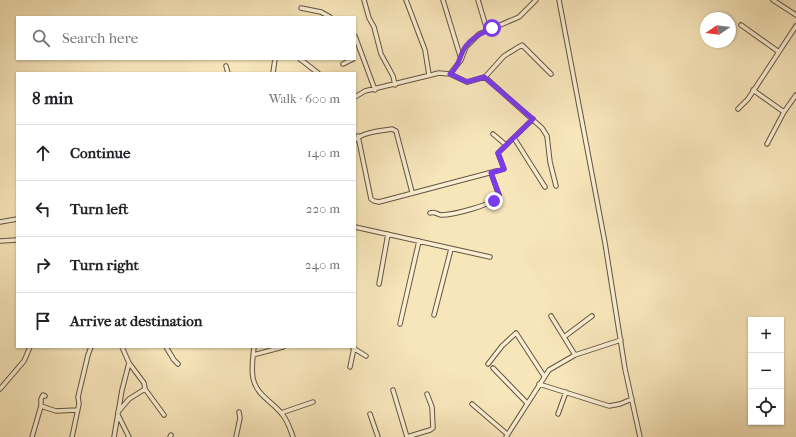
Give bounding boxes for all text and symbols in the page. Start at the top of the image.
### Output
north arrow [700,12,736,48]
search box [16,16,356,60]
route start [483,19,501,37]
icon: search [30,27,52,49]
text: Search here [62,29,138,47]
text: 8 min [32,88,73,108]
text: Walk · 600 m [269,91,340,106]
icon: ahead [32,142,54,164]
text: Continue [70,144,130,162]
text: 140 m [307,145,340,160]
route end [485,192,503,210]
icon: left [32,198,54,220]
text: Turn left [70,200,128,218]
text: 220 m [306,201,340,216]
icon: right [32,254,54,276]
text: Turn right [70,256,139,274]
text: 240 m [305,257,340,272]
icon: arrive [32,310,54,332]
text: Arrive at destination [70,312,202,330]
map controls [748,317,784,425]
button: + [748,317,784,353]
button: − [748,353,784,389]
button: locate [748,389,784,425]

